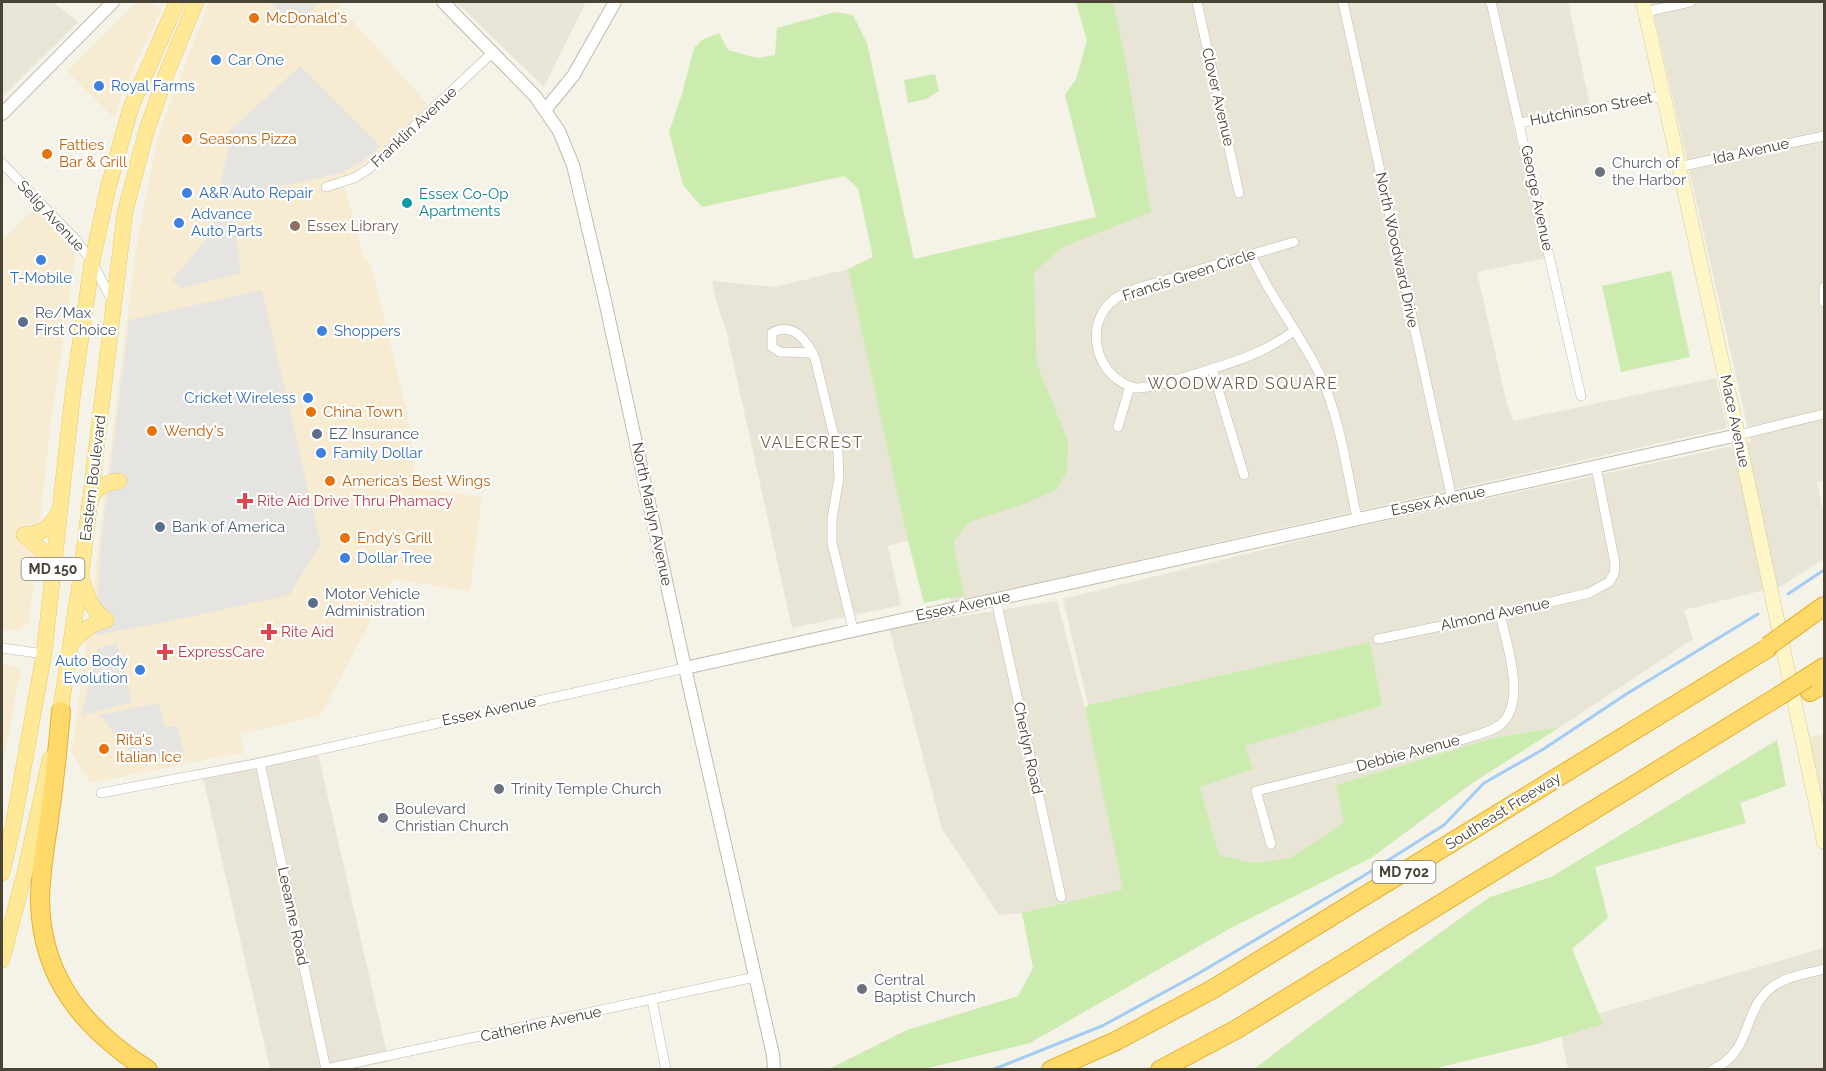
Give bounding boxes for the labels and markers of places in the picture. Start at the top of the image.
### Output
place label: McDonald's [266,9,347,27]
marker: McDonald's [247,11,261,25]
place label: Car One [228,51,284,69]
marker: Car One [209,53,223,67]
place label: Royal Farms [111,77,195,95]
marker: Royal Farms [92,79,106,93]
place label: Seasons Pizza [199,130,297,148]
marker: Seasons Pizza [180,132,194,146]
place label: Fatties Bar & Grill [59,136,128,171]
marker: Fatties Bar & Grill [40,147,54,161]
place label: Church of the Harbor [1612,154,1687,189]
marker: Church of the Harbor [1593,165,1607,179]
place label: A&R Auto Repair [199,184,314,202]
place label: Essex Co-Op Apartments [419,185,509,220]
marker: A&R Auto Repair [180,186,194,200]
marker: Essex Co-Op Apartments [400,196,414,210]
place label: Advance Auto Parts [191,205,262,240]
marker: Advance Auto Parts [172,216,186,230]
place label: Essex Library [307,217,399,235]
marker: Essex Library [288,219,302,233]
marker: T-Mobile [34,253,48,267]
place label: T-Mobile [10,269,72,287]
place label: Re/Max First Choice [35,304,117,339]
marker: Re/Max First Choice [16,315,30,329]
place label: Shoppers [334,322,401,340]
marker: Shoppers [315,324,329,338]
place label: Cricket Wireless [184,389,296,407]
marker: Cricket Wireless [301,391,315,405]
place label: China Town [323,403,403,421]
marker: China Town [304,405,318,419]
place label: Wendy's [164,422,224,440]
marker: Wendy's [145,424,159,438]
place label: EZ Insurance [329,425,419,443]
marker: EZ Insurance [310,427,324,441]
place label: Family Dollar [333,444,423,462]
marker: Family Dollar [314,446,328,460]
place label: America’s Best Wings [342,472,490,490]
marker: America’s Best Wings [323,474,337,488]
place label: Rite Aid Drive Thru Phamacy [257,492,453,510]
marker: Rite Aid Drive Thru Phamacy [238,494,252,508]
place label: Bank of America [172,518,285,536]
marker: Bank of America [153,520,167,534]
place label: Endy’s Grill [357,529,433,547]
marker: Endy’s Grill [338,531,352,545]
place label: Dollar Tree [357,549,432,567]
marker: Dollar Tree [338,551,352,565]
place label: Motor Vehicle Administration [325,585,425,620]
marker: Motor Vehicle Administration [306,596,320,610]
place label: Rite Aid [281,623,334,641]
marker: Rite Aid [262,625,276,639]
marker: ExpressCare [156,643,174,661]
place label: ExpressCare [178,643,265,661]
place label: Auto Body Evolution [55,652,128,687]
marker: Auto Body Evolution [133,663,147,677]
place label: Rita's Italian Ice [116,731,182,766]
marker: Rita's Italian Ice [97,742,111,756]
place label: Trinity Temple Church [511,780,661,798]
marker: Trinity Temple Church [492,782,506,796]
place label: Boulevard Christian Church [395,800,509,835]
marker: Boulevard Christian Church [376,811,390,825]
place label: Central Baptist Church [874,971,976,1006]
marker: Central Baptist Church [855,982,869,996]

